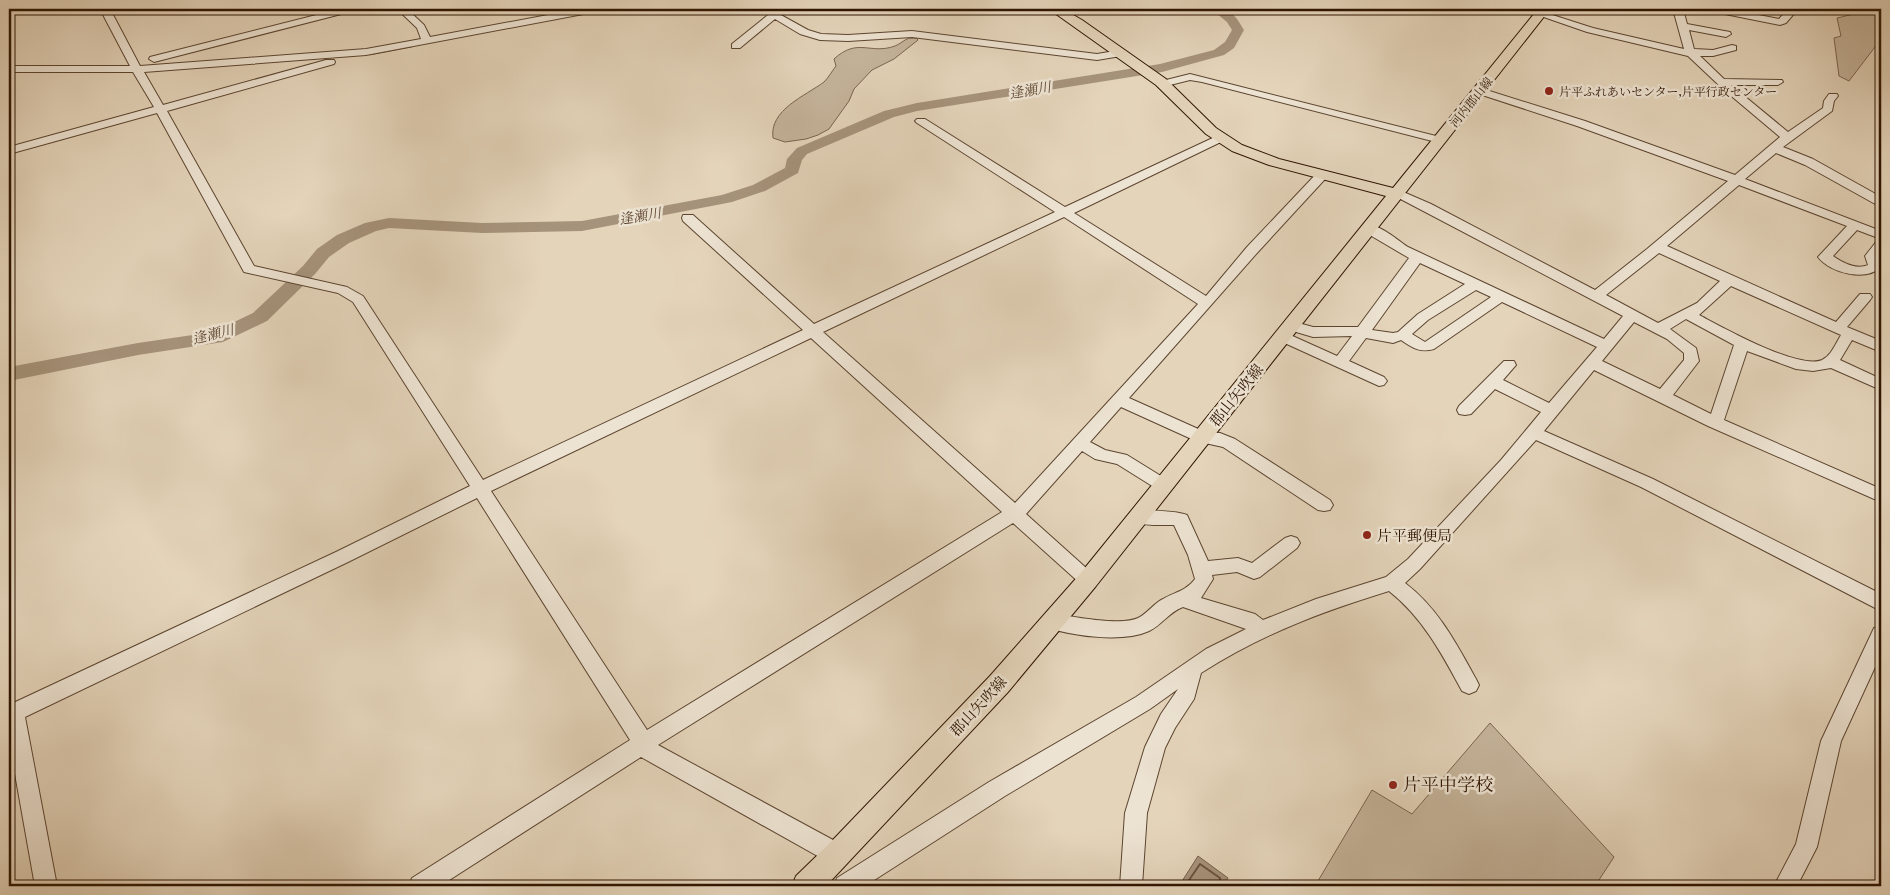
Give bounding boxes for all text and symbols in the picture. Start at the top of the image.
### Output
street label: 河内郡山線 [1446,74,1496,130]
water label: 逢瀬川 [1008,77,1054,103]
place label: 片平ふれあいセンター,片平行政センター [1559,84,1777,99]
marker: 片平ふれあいセンター,片平行政センター [1543,85,1555,97]
water label: 逢瀬川 [618,204,664,228]
water label: 逢瀬川 [190,320,237,348]
street label: 郡山矢吹線 [1205,360,1267,430]
place label: 片平郵便局 [1377,526,1452,545]
marker: 片平郵便局 [1361,529,1373,541]
street label: 郡山矢吹線 [945,672,1011,740]
place label: 片平中学校 [1403,774,1493,796]
marker: 片平中学校 [1387,779,1399,791]

